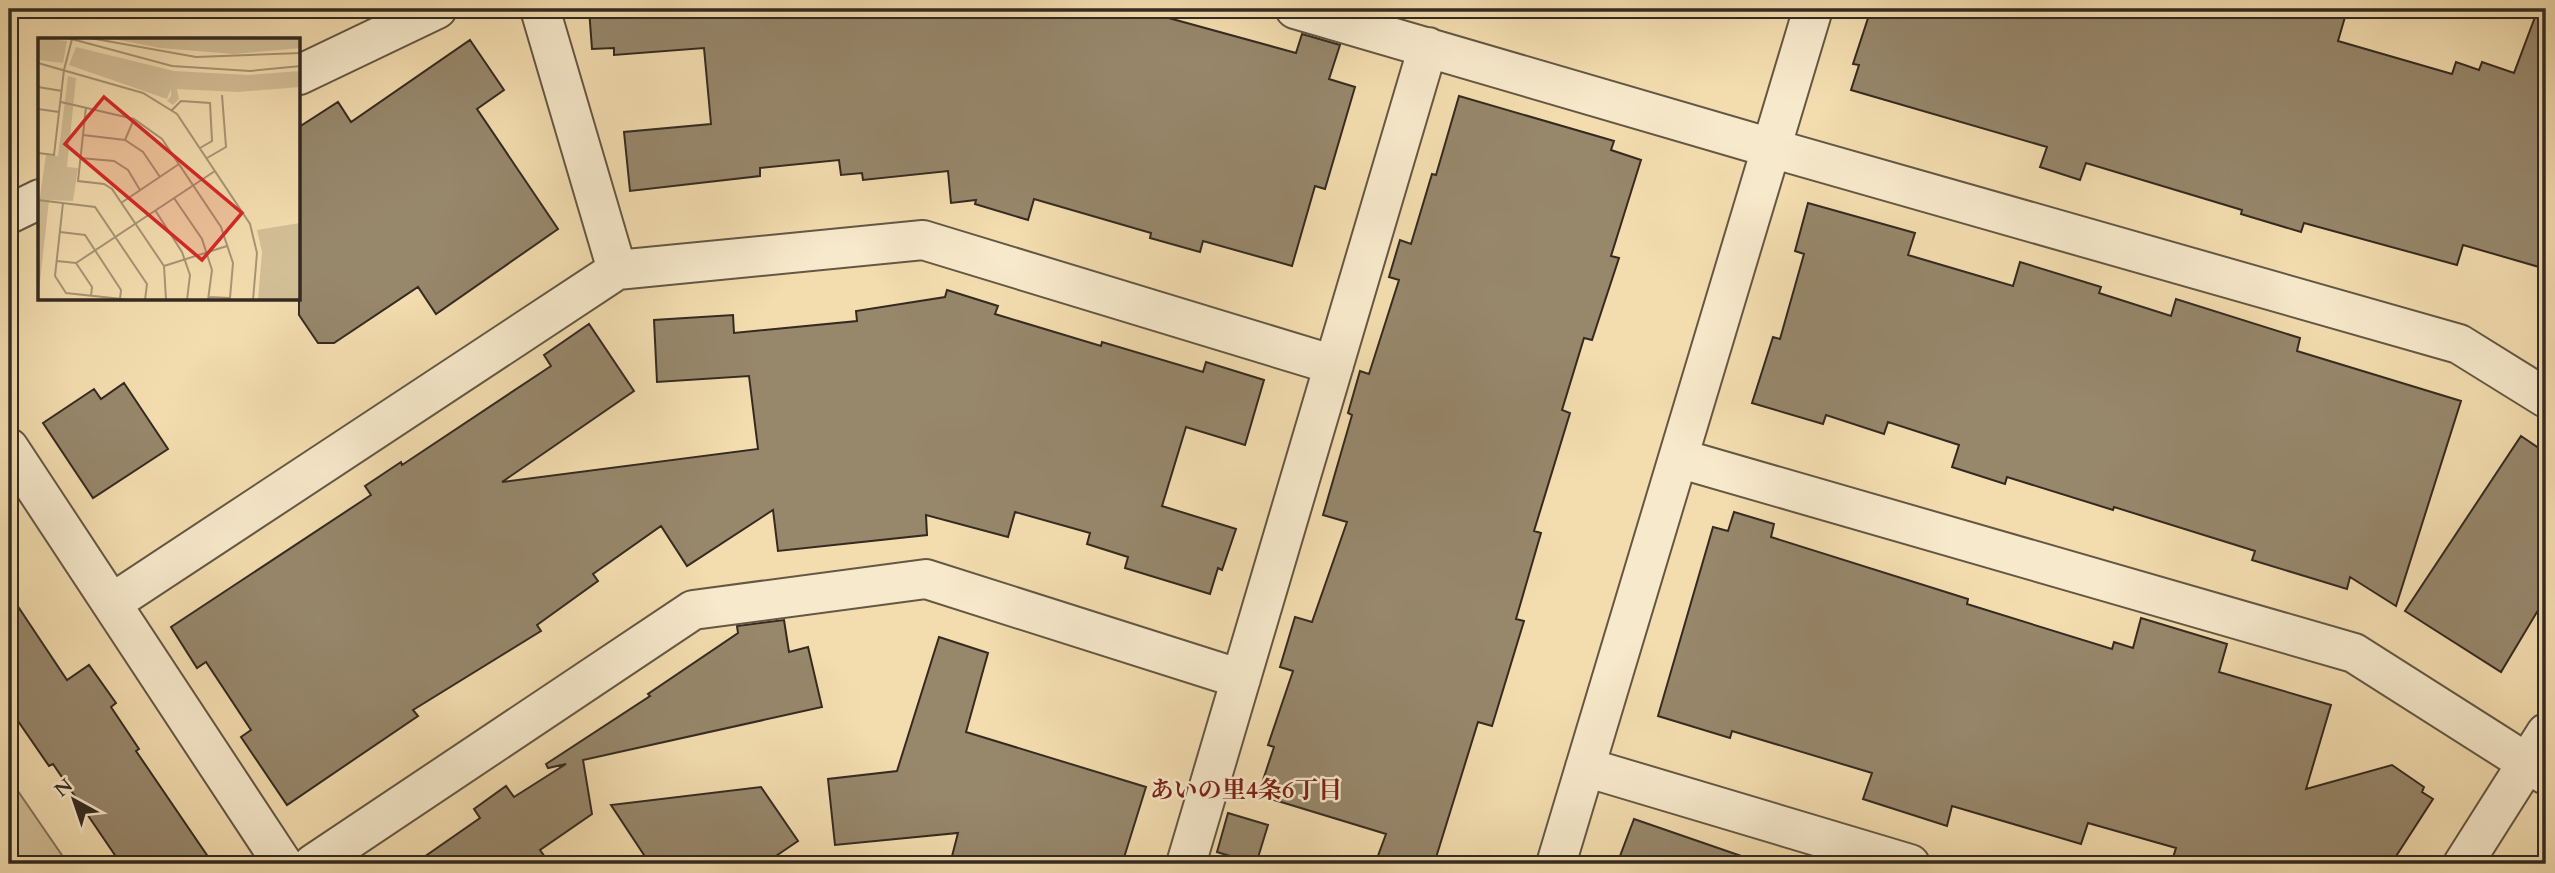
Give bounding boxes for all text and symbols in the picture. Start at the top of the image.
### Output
inset map [38,38,301,301]
north arrow [38,764,108,834]
text: N [49,772,79,803]
district label: あいの里4条6丁目 [1150,774,1342,807]

